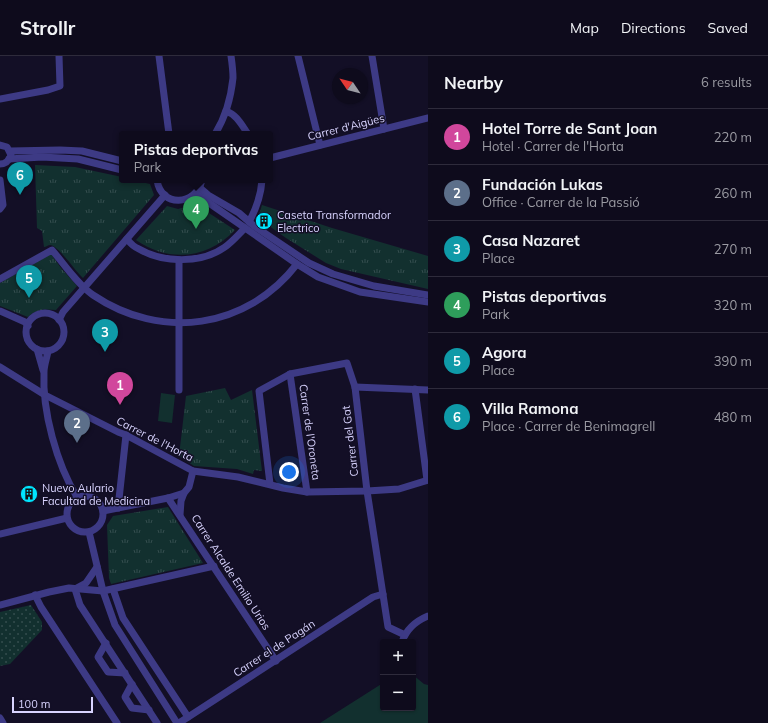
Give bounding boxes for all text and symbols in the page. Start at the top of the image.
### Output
text: Strollr [20,16,75,40]
text: Map [570,19,599,37]
text: Directions [621,19,686,37]
text: Saved [708,19,748,37]
north arrow [332,68,368,104]
text: Nearby [444,72,503,93]
text: 6 results [701,74,752,90]
street label: Carrer d'Aigües [306,111,386,143]
text: Hotel Torre de Sant Joan [482,119,657,138]
text: 1 [453,129,461,145]
text: 220 m [714,129,752,145]
popup [119,131,273,183]
text: Hotel · Carrer de l'Horta [482,138,624,154]
text: Pistas deportivas [134,140,258,159]
text: Park [134,159,161,175]
pin: 6 [7,162,33,195]
text: Fundación Lukas [482,175,603,194]
text: 2 [453,185,461,201]
text: 260 m [714,185,752,201]
text: Office · Carrer de la Passió [482,194,640,210]
pin: 4 [183,196,209,229]
place label: Caseta Transformador Electrico [277,208,391,235]
building icon: Caseta Transformador Electrico [254,211,274,231]
text: Casa Nazaret [482,231,580,250]
text: 3 [453,241,461,257]
text: 270 m [714,241,752,257]
text: Place [482,250,515,266]
pin: 5 [16,265,42,298]
text: Pistas deportivas [482,287,606,306]
text: 4 [453,297,461,313]
text: 320 m [714,297,752,313]
text: Park [482,306,509,322]
pin: 3 [92,319,118,352]
text: Agora [482,343,527,362]
text: 5 [453,353,461,369]
text: 390 m [714,353,752,369]
text: Place [482,362,515,378]
pin: 1 [107,372,133,405]
street label: Carrer de l'Oroneta [296,383,324,481]
text: Villa Ramona [482,399,578,418]
street label: Carrer del Gat [339,405,361,477]
text: 6 [453,409,461,425]
text: 480 m [714,409,752,425]
pin: 2 [64,410,90,443]
street label: Carrer de l'Horta [114,414,196,464]
text: Place · Carrer de Benimagrell [482,418,655,434]
your location [279,462,299,482]
place label: Nuevo Aulario Facultad de Medicina [42,481,150,508]
building icon: Nuevo Aulario Facultad de Medicina [19,484,39,504]
street label: Carrer Alcalde Emilio Urios [188,512,274,632]
street label: Carrer el de Pagán [230,616,318,680]
map controls [380,639,416,711]
button: + [380,639,416,675]
button: − [380,675,416,711]
scale bar [12,695,93,714]
text: 100 m [18,697,50,711]

